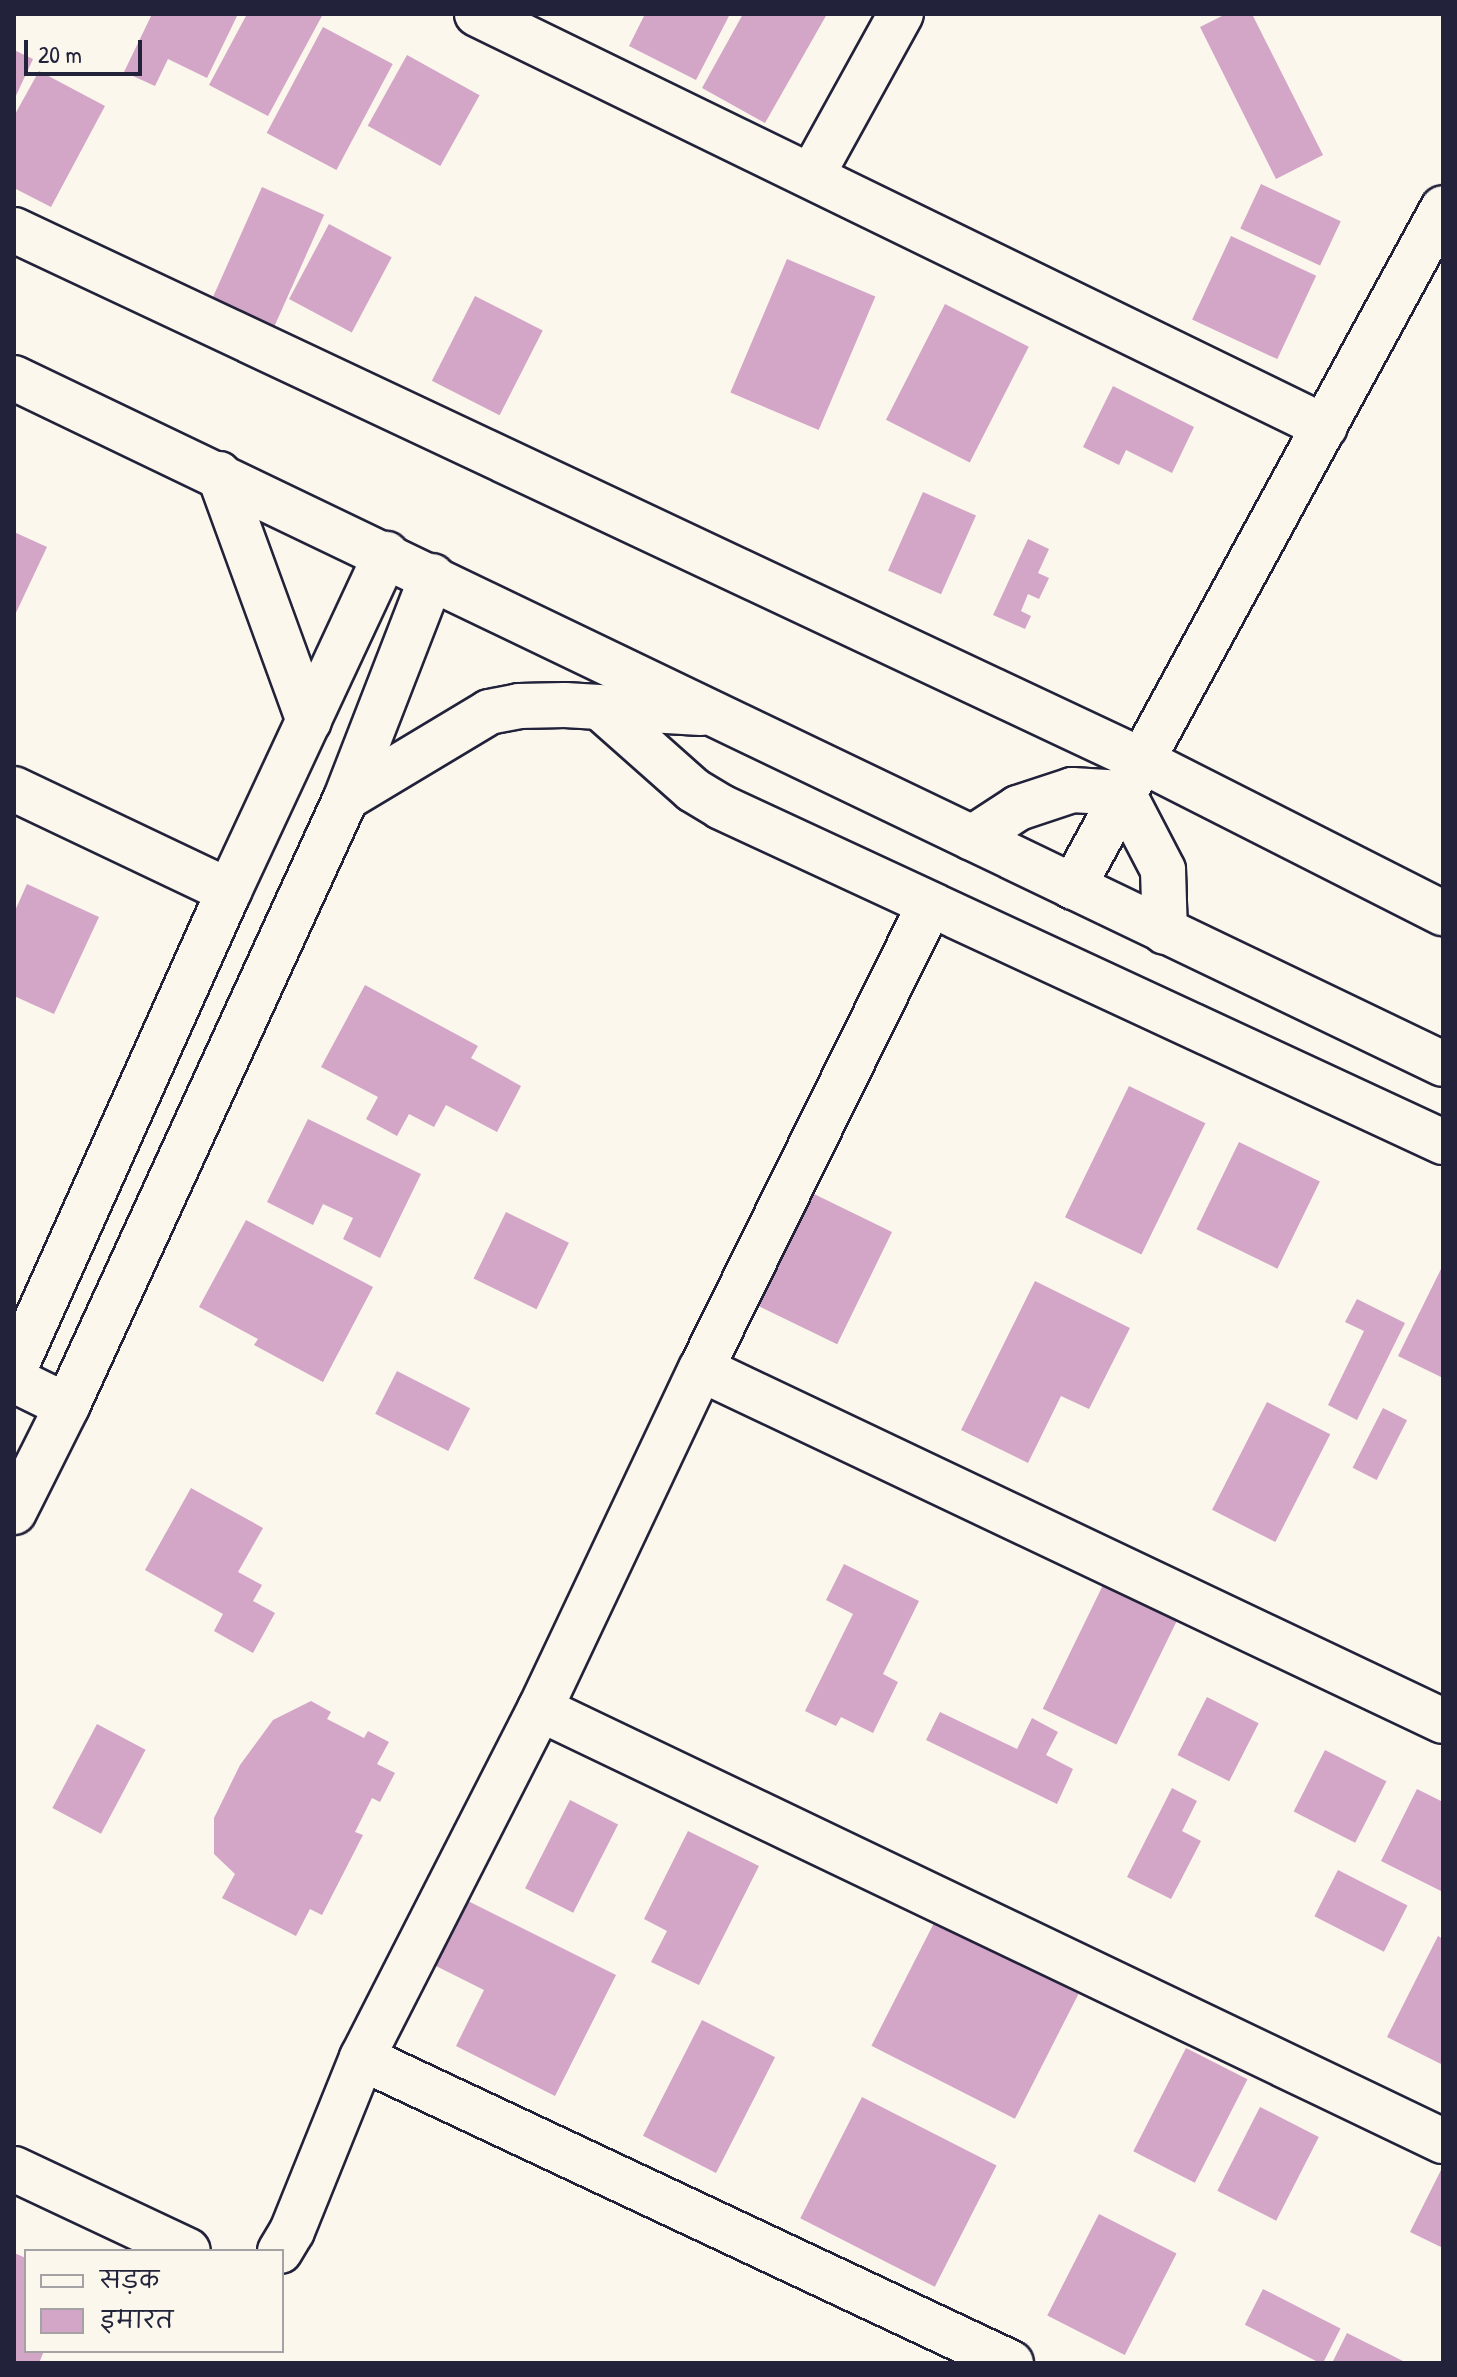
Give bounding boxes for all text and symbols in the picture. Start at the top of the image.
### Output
scale bar [28,24,146,74]
text: 20 m [38,38,82,70]
legend [24,2249,284,2353]
text: सड़क [100,2263,159,2295]
text: इमारत [100,2303,173,2335]

